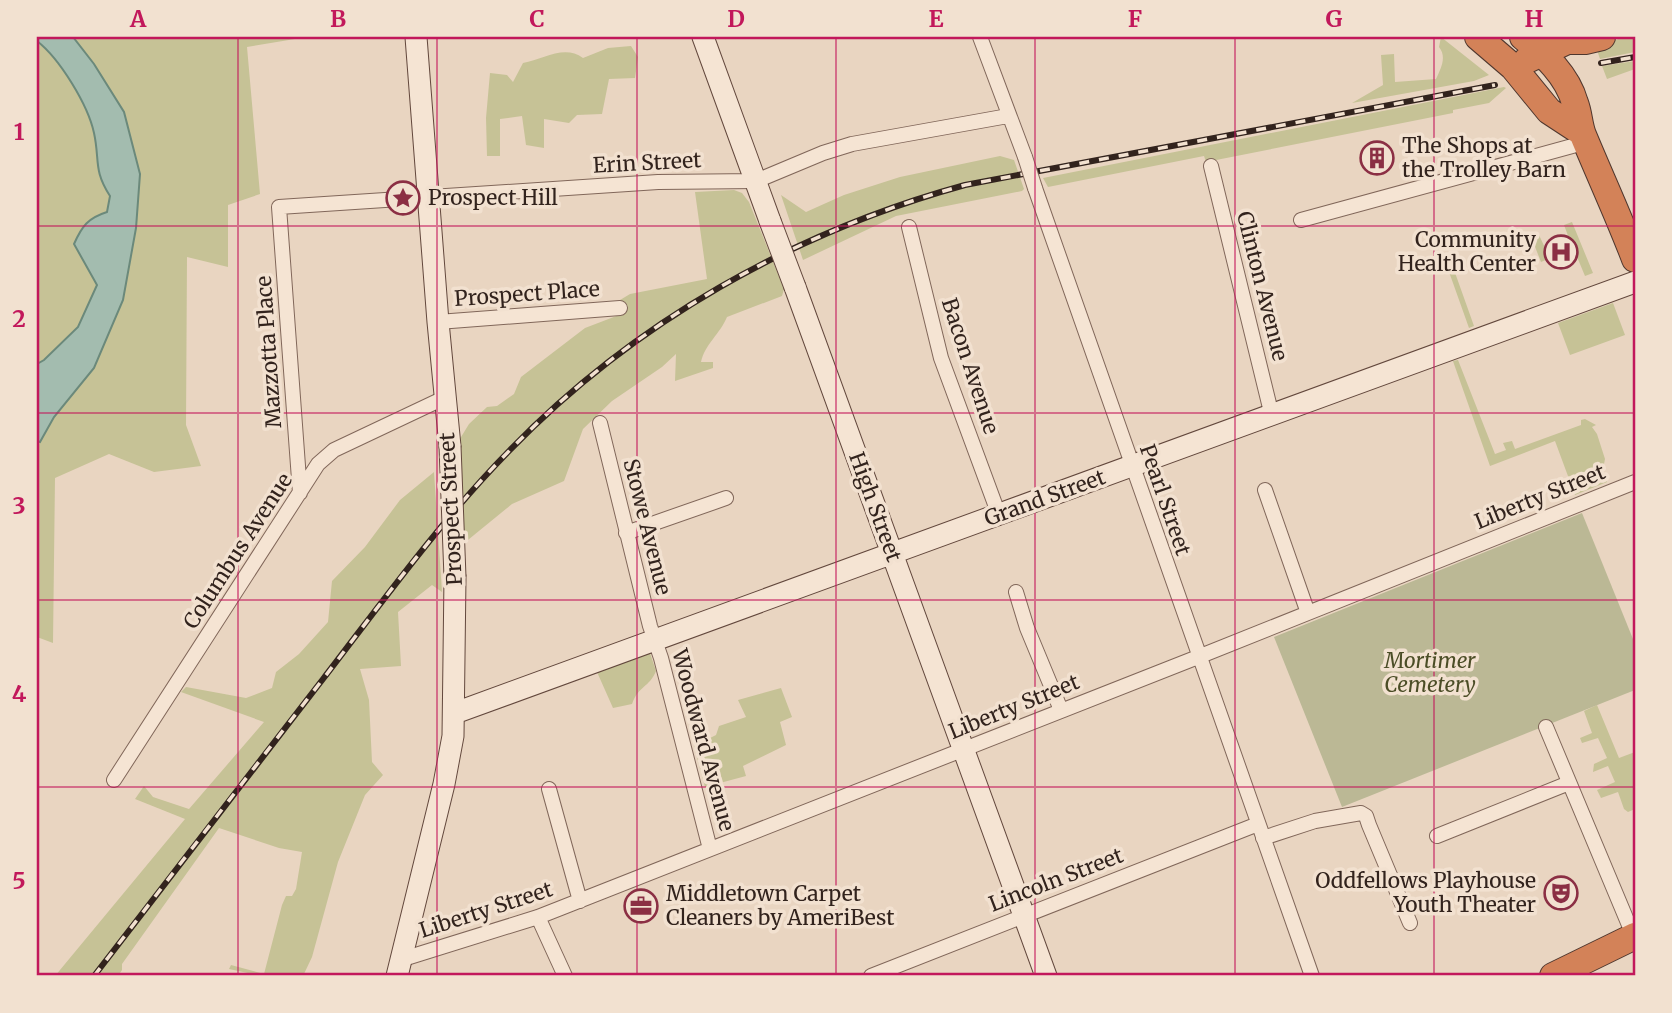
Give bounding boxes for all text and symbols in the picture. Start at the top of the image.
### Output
text: A [129,4,147,33]
text: B [330,4,346,33]
text: C [529,4,545,33]
text: D [727,4,745,33]
text: E [928,4,944,33]
text: F [1128,4,1142,33]
text: G [1326,4,1343,33]
text: H [1525,4,1544,33]
text: 1 [14,117,25,146]
place label: The Shops at the Trolley Barn [1402,132,1566,183]
building icon: The Shops at the Trolley Barn [1358,139,1396,177]
street label: Erin Street [592,146,702,179]
place icon: Prospect Hill [384,179,422,217]
place label: Prospect Hill [428,184,558,211]
street label: Clinton Avenue [1231,208,1294,363]
place label: Community Health Center [1398,226,1537,277]
hospital icon: Community Health Center [1542,233,1580,271]
street label: Mazzotta Place [250,275,287,429]
street label: Prospect Place [453,275,601,312]
street label: Bacon Avenue [936,295,1005,437]
text: 2 [12,304,26,333]
street label: Prospect Street [433,432,468,586]
street label: Pearl Street [1134,441,1197,559]
street label: High Street [843,448,908,565]
street label: Stowe Avenue [617,456,677,598]
street label: Liberty Street [1471,458,1609,535]
street label: Grand Street [981,463,1109,532]
street label: Columbus Avenue [177,468,298,634]
text: 3 [12,491,26,520]
street label: Woodward Avenue [666,645,741,834]
park label: Mortimer Cemetery [1383,647,1476,698]
street label: Liberty Street [945,668,1083,745]
text: 4 [12,679,27,708]
street label: Lincoln Street [985,842,1127,918]
text: 5 [12,866,26,895]
place label: Oddfellows Playhouse Youth Theater [1315,867,1536,918]
theatre icon: Oddfellows Playhouse Youth Theater [1542,874,1580,912]
street label: Liberty Street [416,875,556,944]
place label: Middletown Carpet Cleaners by AmeriBest [666,880,894,931]
office icon: Middletown Carpet Cleaners by AmeriBest [622,887,660,925]

